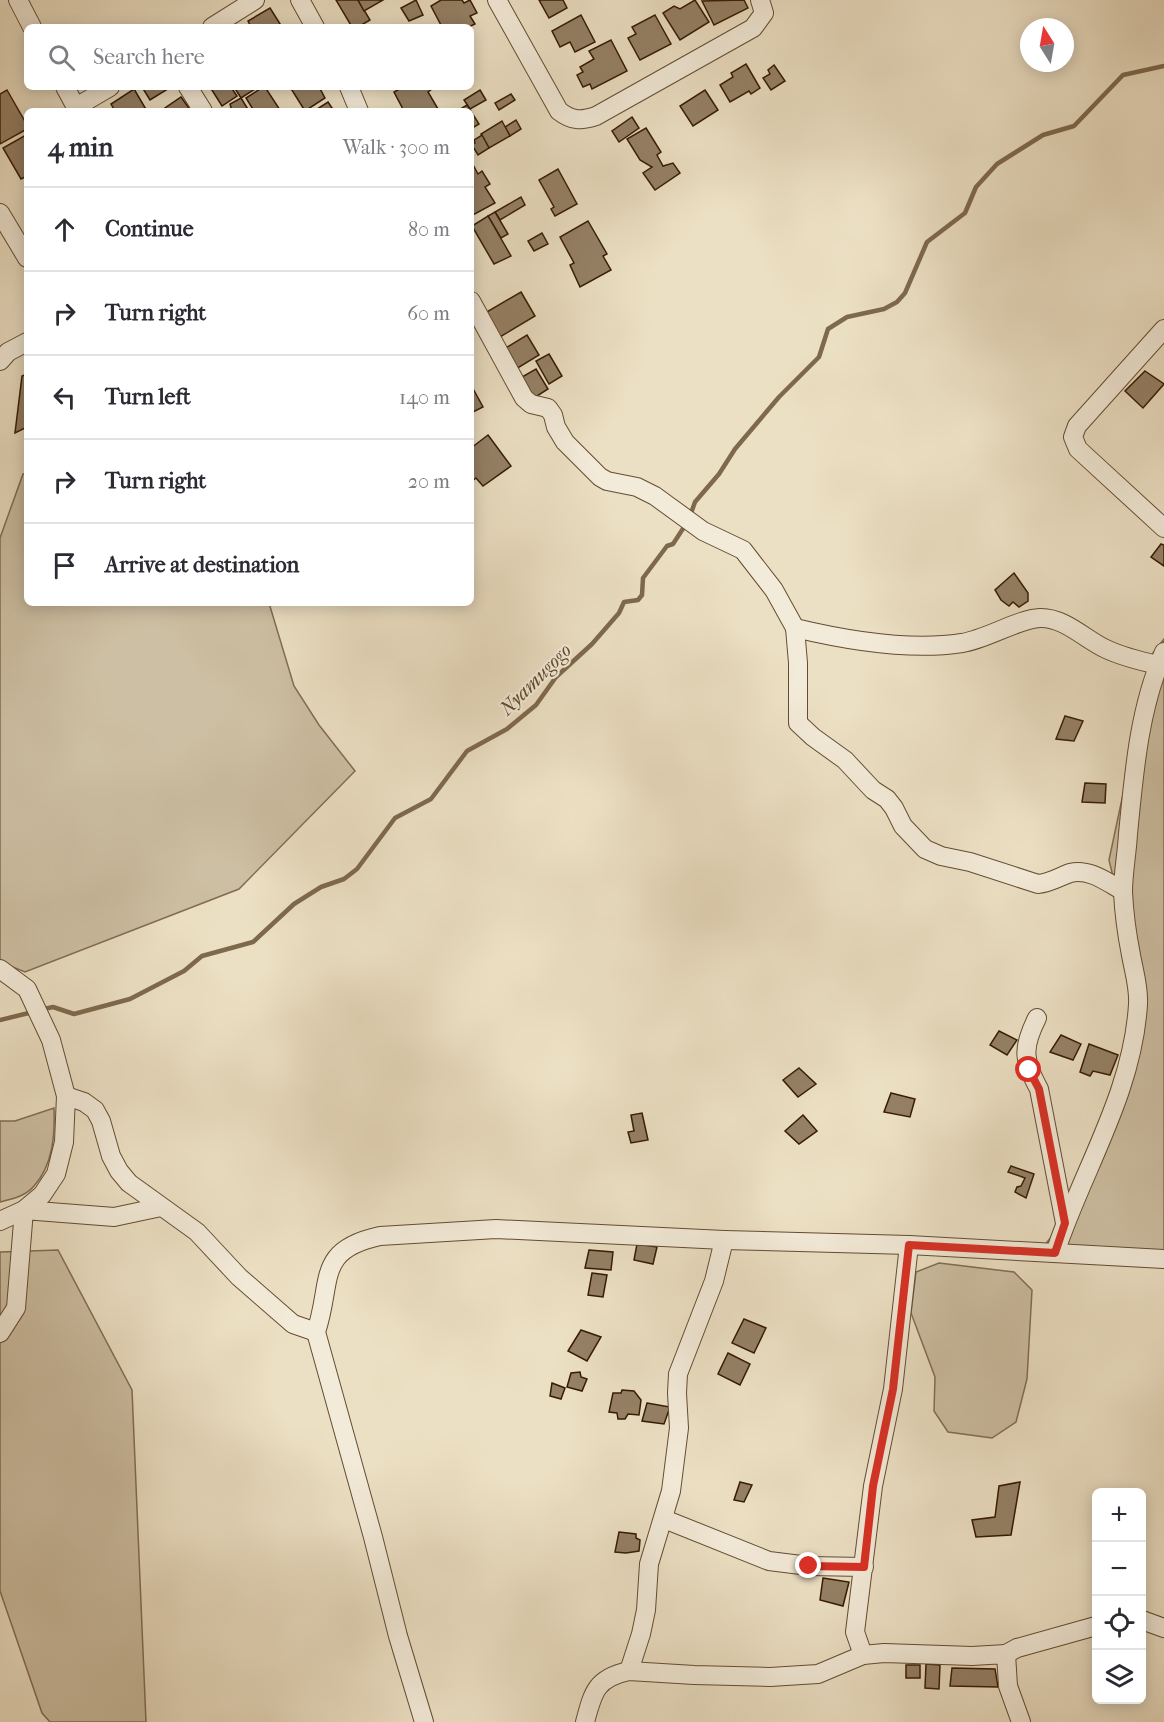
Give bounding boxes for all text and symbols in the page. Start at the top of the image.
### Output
north arrow [1020,18,1074,72]
search box [24,24,474,90]
icon: search [45,41,78,74]
text: Search here [93,44,205,70]
text: 4 min [48,132,113,163]
text: Walk · 300 m [343,136,450,159]
icon: ahead [48,213,81,246]
text: Continue [105,216,194,242]
text: 80 m [408,218,450,241]
icon: right [48,297,81,330]
text: Turn right [105,300,206,326]
text: 60 m [407,302,450,325]
icon: left [48,381,81,414]
text: Turn left [105,384,191,410]
text: 140 m [399,386,450,409]
icon: right [48,465,81,498]
text: Turn right [105,468,206,494]
text: 20 m [408,470,450,493]
icon: arrive [48,549,81,582]
text: Arrive at destination [105,552,299,578]
water label: Nyamugogo [494,639,576,721]
route start [1015,1056,1041,1082]
map controls [1092,1488,1146,1704]
button: + [1092,1488,1146,1542]
button: − [1092,1542,1146,1596]
route end [795,1552,821,1578]
button: locate [1092,1596,1146,1650]
button: layers [1092,1650,1146,1704]

